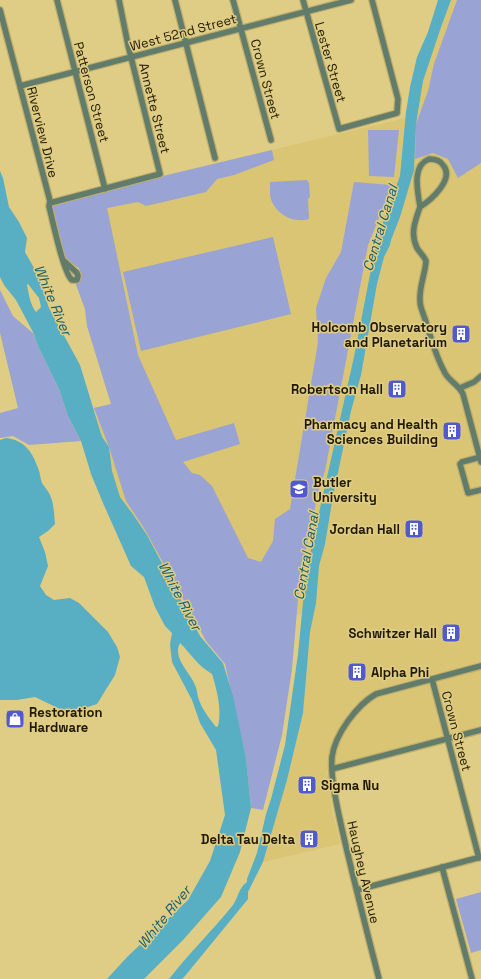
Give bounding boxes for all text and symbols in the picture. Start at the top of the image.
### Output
street label: West 52nd Street [128,10,238,55]
street label: Lester Street [311,20,350,104]
street label: Crown Street [247,37,284,121]
street label: Patterson Street [70,40,113,144]
street label: Annette Street [135,61,174,155]
street label: Riverview Drive [23,85,62,179]
water label: Central Canal [358,181,402,273]
water label: White River [30,262,77,340]
place label: Holcomb Observatory and Planetarium [311,319,447,351]
building icon: Holcomb Observatory and Planetarium [450,323,472,345]
building icon: Robertson Hall [386,378,408,400]
place label: Robertson Hall [291,381,383,398]
place label: Pharmacy and Health Sciences Building [304,416,438,448]
building icon: Pharmacy and Health Sciences Building [441,420,463,442]
place label: Butler University [313,474,377,506]
school or university icon: Butler University [288,478,310,500]
water label: Central Canal [289,509,323,602]
building icon: Jordan Hall [403,518,425,540]
place label: Jordan Hall [330,521,400,538]
water label: White River [154,558,206,635]
building icon: Schwitzer Hall [440,622,462,644]
place label: Schwitzer Hall [348,625,437,642]
building icon: Alpha Phi [346,661,368,683]
place label: Alpha Phi [371,664,429,681]
street label: Crown Street [438,689,475,773]
place label: Restoration Hardware [29,704,102,736]
shop icon: Restoration Hardware [4,708,26,730]
building icon: Sigma Nu [296,774,318,796]
place label: Sigma Nu [321,777,379,794]
street label: Haughey Avenue [343,819,384,925]
building icon: Delta Tau Delta [298,828,320,850]
place label: Delta Tau Delta [201,831,295,848]
water label: White River [133,881,196,952]

